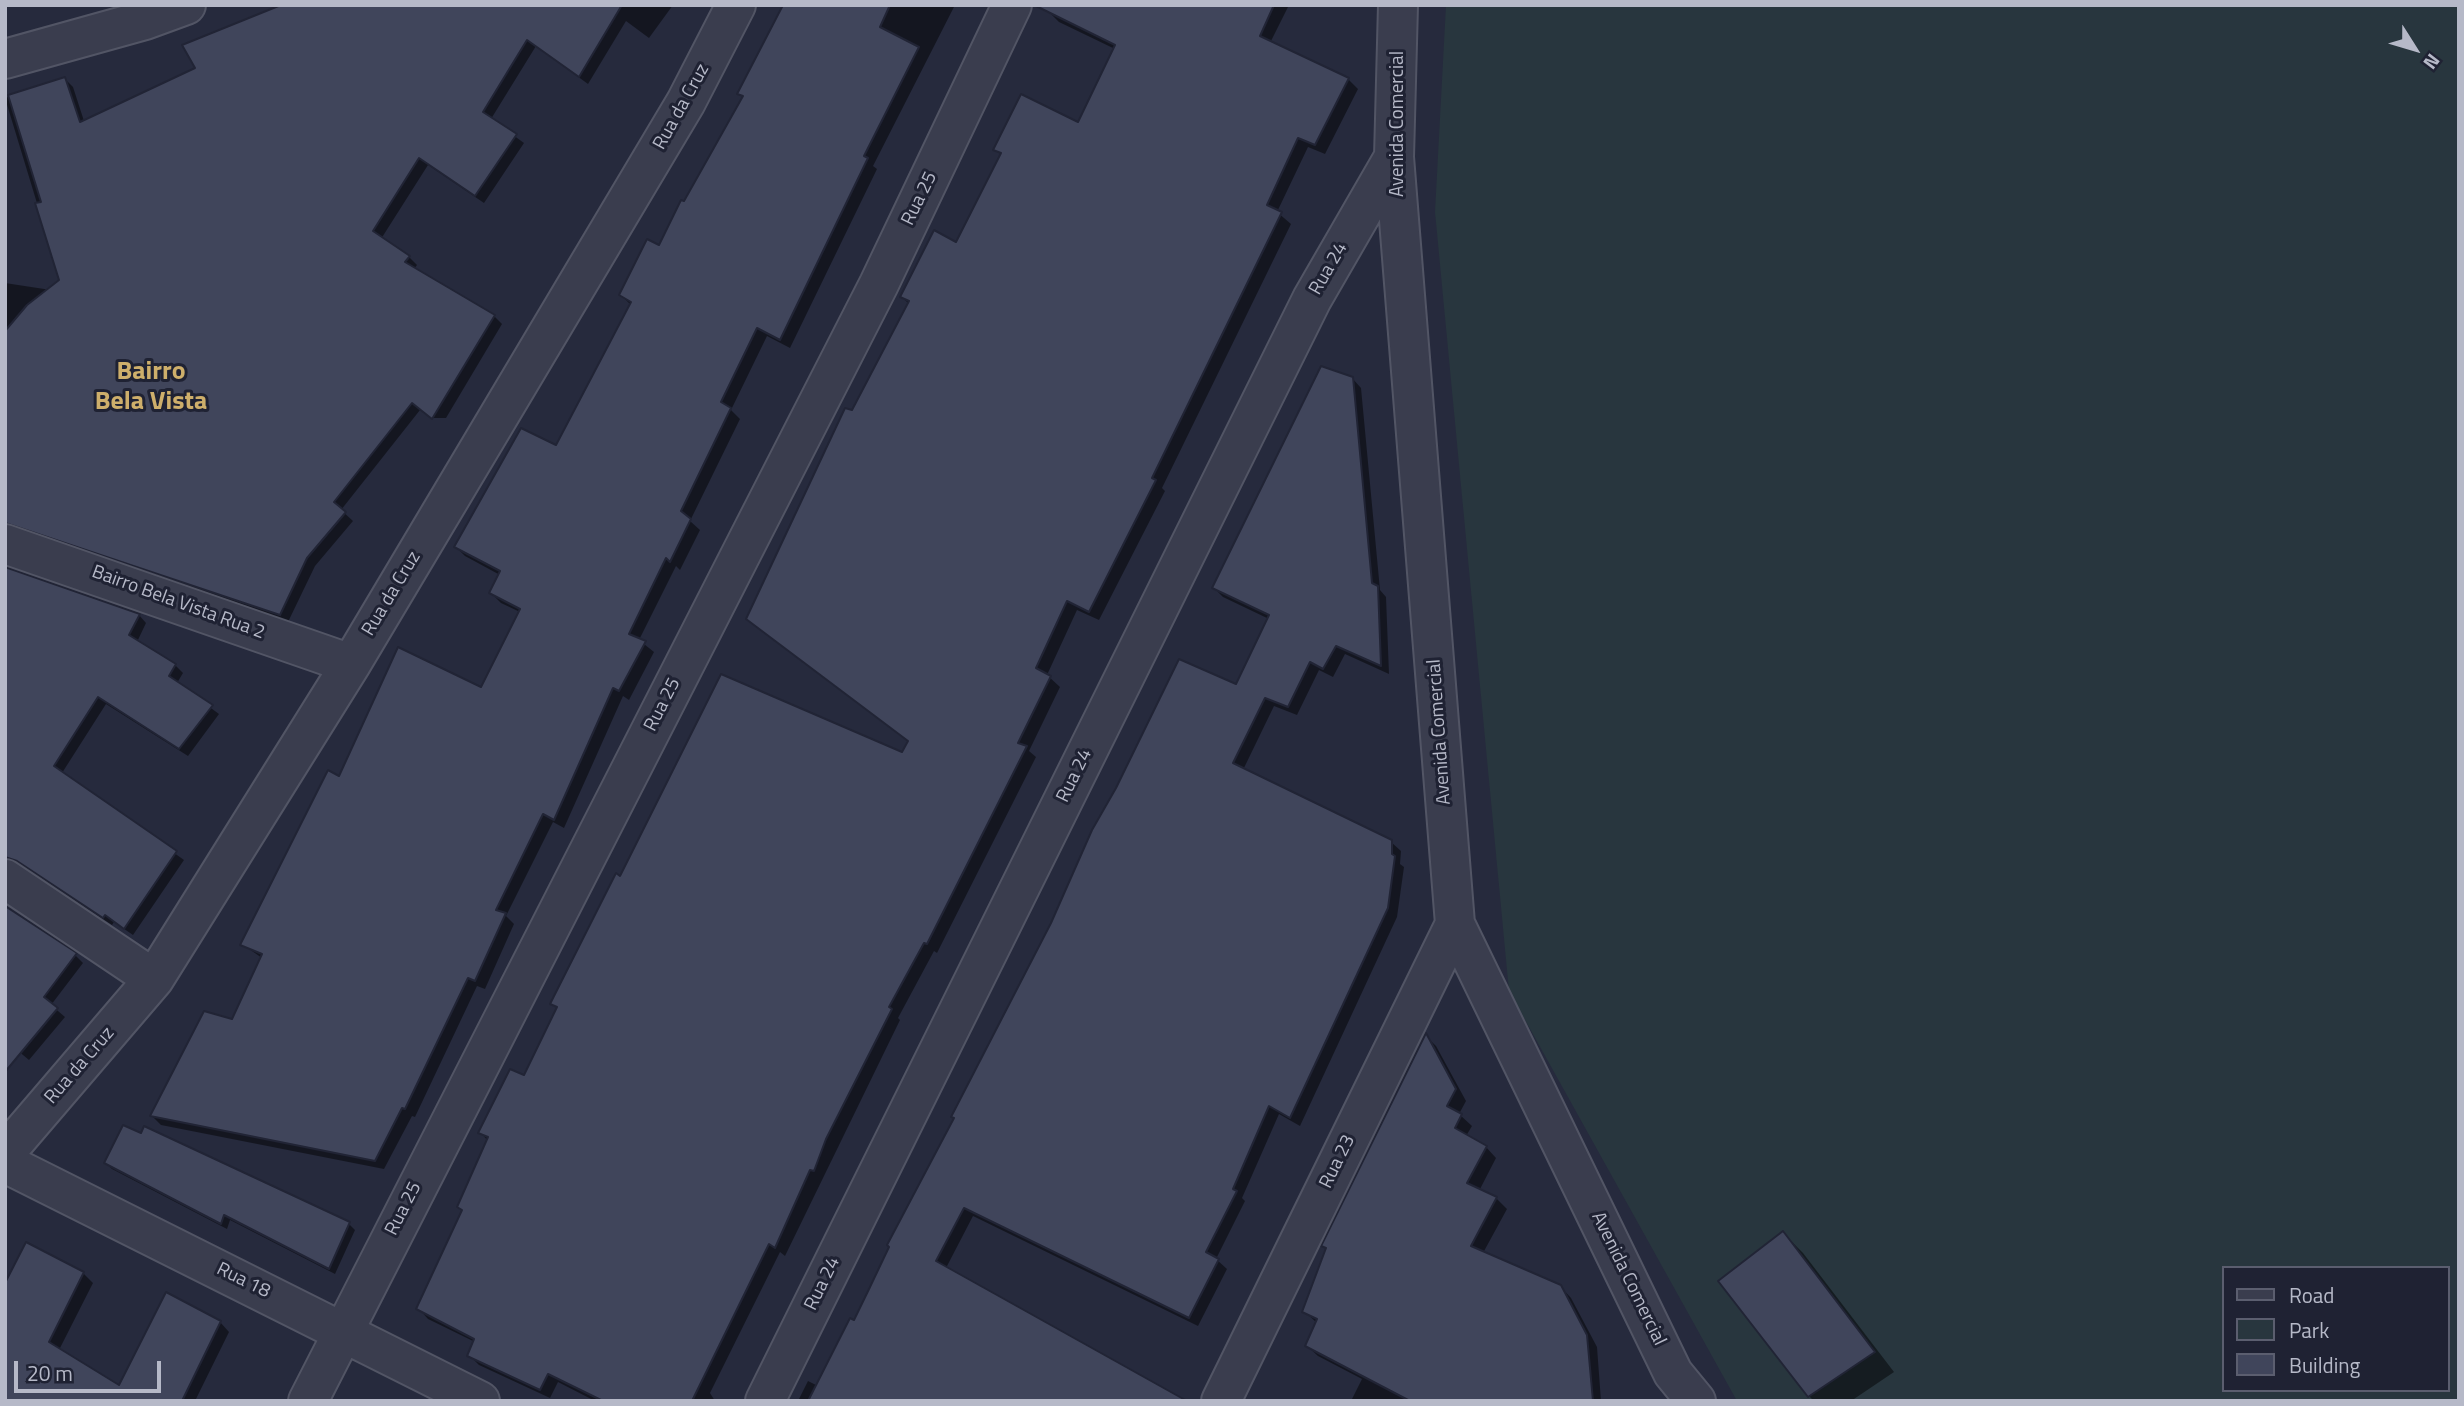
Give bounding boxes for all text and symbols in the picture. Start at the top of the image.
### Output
north arrow [2380,14,2450,84]
text: N [2417,48,2448,76]
street label: Avenida Comercial [1387,51,1409,197]
street label: Rua da Cruz [649,60,715,154]
street label: Rua 25 [897,169,943,229]
street label: Rua 24 [1305,239,1353,299]
district label: Bairro Bela Vista [95,357,207,418]
street label: Rua da Cruz [358,548,426,640]
street label: Bairro Bela Vista Rua 2 [88,561,268,645]
street label: Avenida Comercial [1424,658,1456,806]
street label: Rua 25 [640,675,686,735]
street label: Rua 24 [1052,746,1098,806]
street label: Rua da Cruz [40,1023,120,1109]
street label: Rua 23 [1315,1132,1361,1192]
street label: Rua 25 [381,1179,427,1239]
street label: Avenida Comercial [1586,1208,1670,1350]
street label: Rua 24 [800,1254,846,1314]
street label: Rua 18 [213,1258,273,1304]
legend [2222,1266,2450,1392]
text: Road [2289,1279,2334,1311]
text: Park [2289,1314,2329,1346]
scale bar [18,1346,164,1390]
text: Building [2289,1349,2360,1381]
text: 20 m [27,1357,73,1389]

